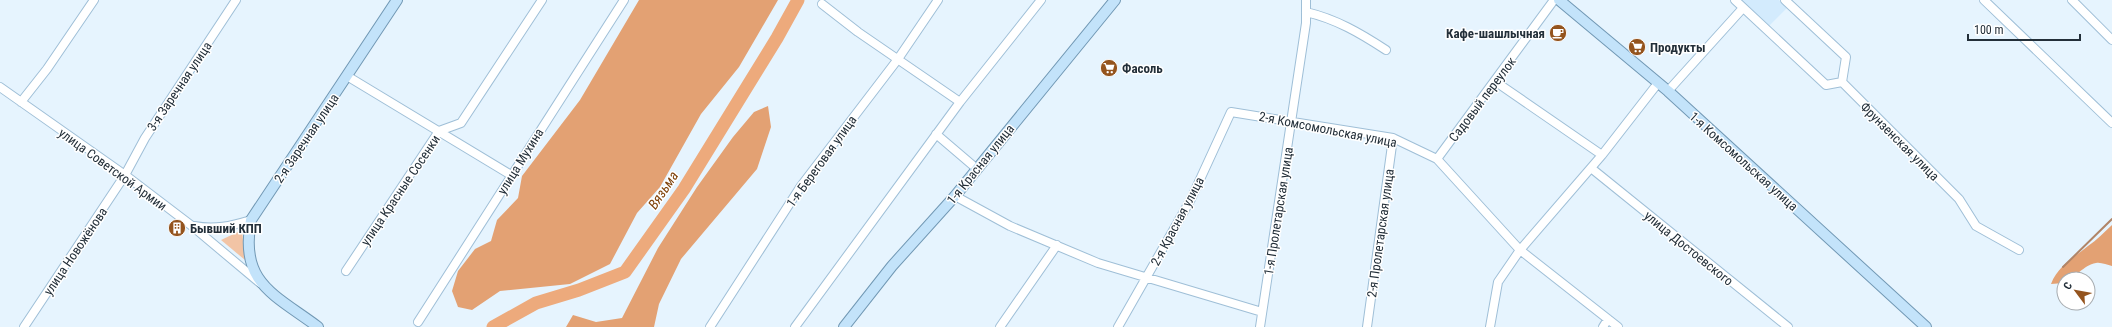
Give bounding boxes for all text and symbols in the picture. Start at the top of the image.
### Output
scale bar [1968,16,2080,42]
cafe icon: Кафе-шашлычная [1548,23,1568,43]
text: 100 m [1974,23,2004,37]
place label: Кафе-шашлычная [1446,26,1545,41]
supermarket icon: Продукты [1627,37,1647,57]
street label: 3-я Заречная улица [144,39,215,134]
place label: Продукты [1650,40,1706,55]
street label: Садовый переулок [1446,54,1519,144]
supermarket icon: Фасоль [1099,58,1119,78]
place label: Фасоль [1122,61,1163,76]
street label: 2-я Заречная улица [271,91,342,186]
street label: Фрунзенская улица [1857,99,1942,184]
street label: 2-я Комсомольская улица [1258,109,1398,150]
street label: 1-я Комсомольская улица [1687,109,1801,214]
street label: 1-я Береговая улица [783,113,860,210]
street label: 1-я Красная улица [944,121,1017,207]
street label: улица Советской Армии [56,125,170,214]
street label: улица Мухина [494,126,547,197]
street label: улица Красные Сосенки [358,132,443,248]
street label: 1-я Пролетарская улица [1261,146,1296,276]
water label: Вязьма [645,168,681,212]
street label: 2-я Пролетарская улица [1364,168,1397,298]
street label: 2-я Красная улица [1148,174,1207,268]
street label: улица Новожёнова [41,205,110,298]
street label: улица Достоевского [1641,208,1736,289]
building icon: Бывший КПП [167,218,187,238]
place label: Бывший КПП [190,221,262,236]
north arrow [2056,271,2096,311]
text: С [2061,280,2075,292]

